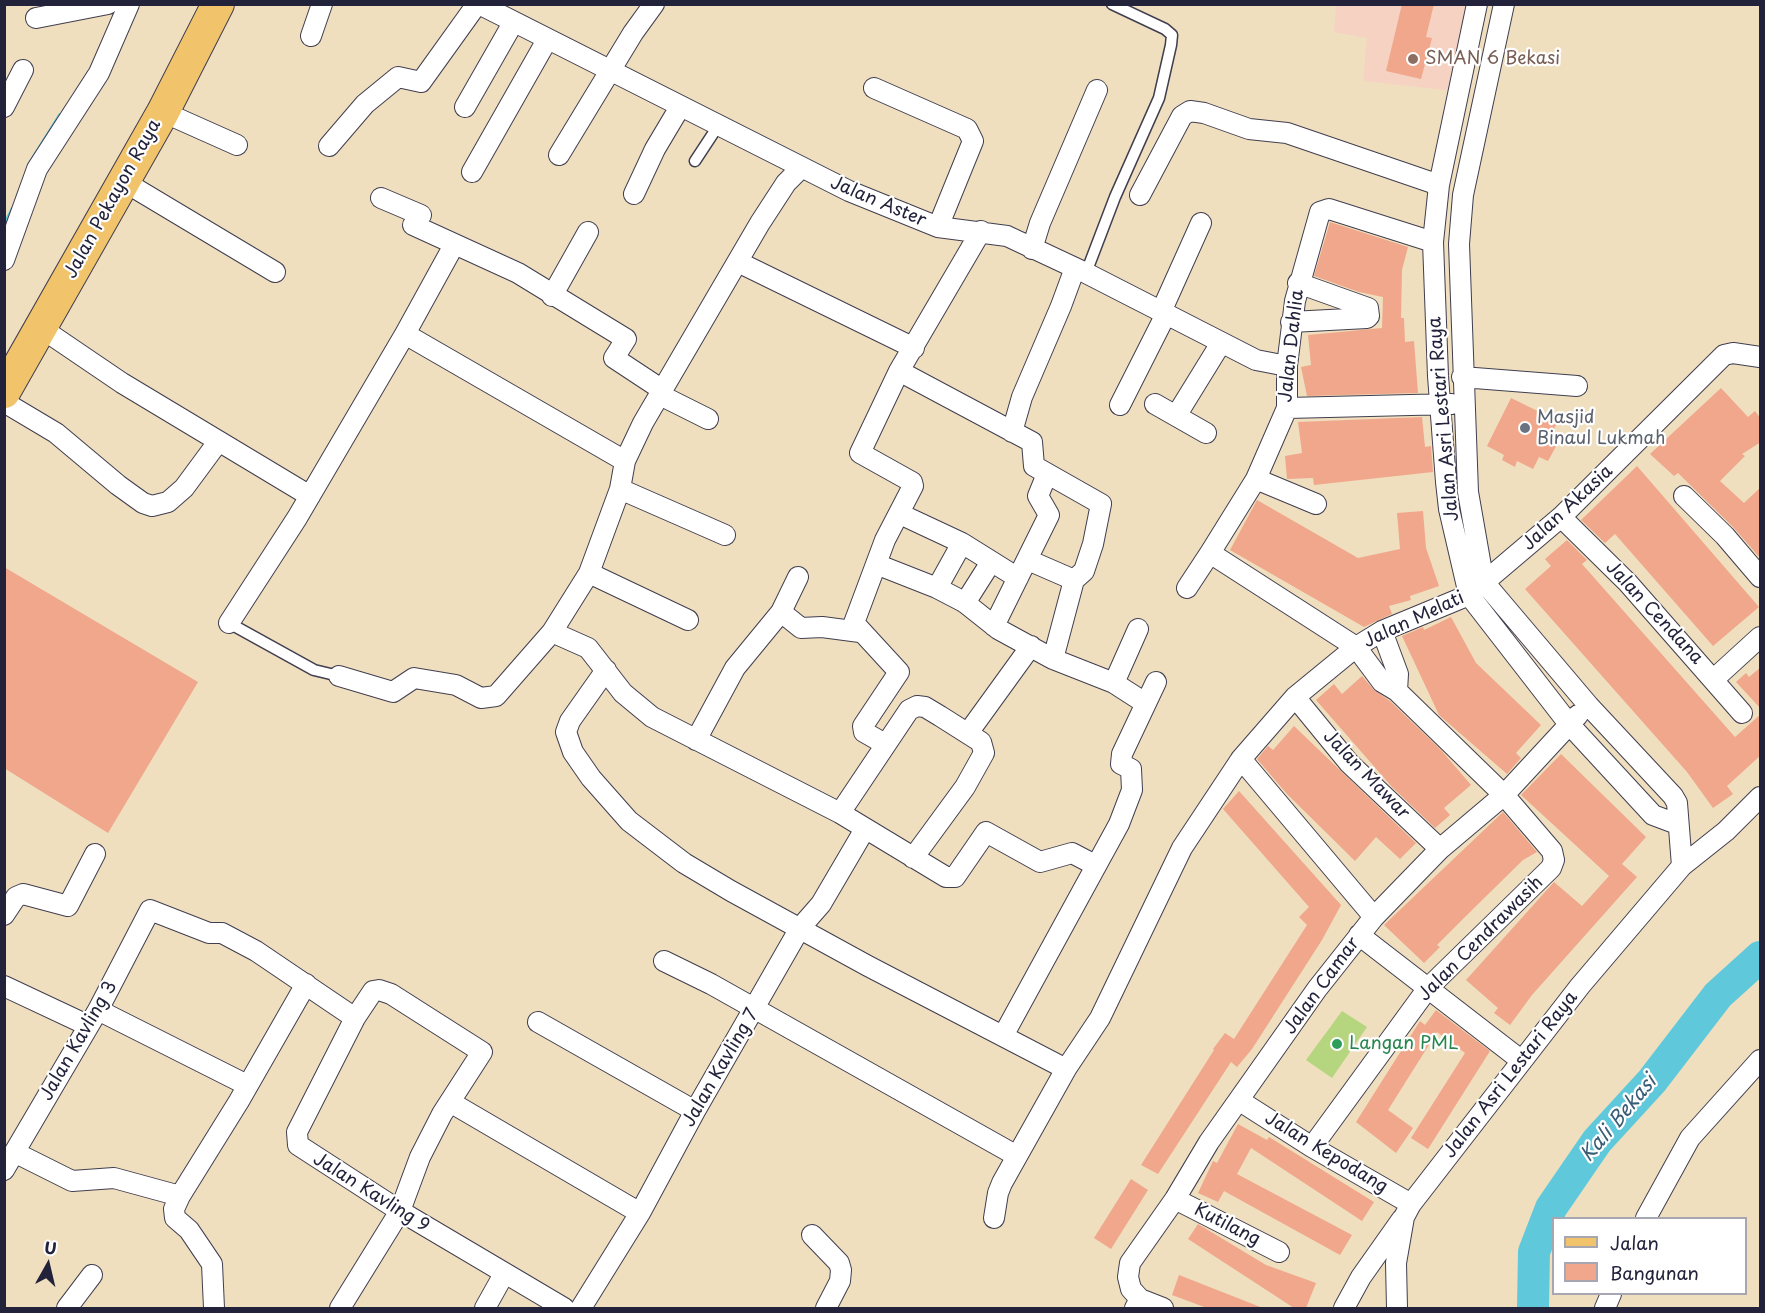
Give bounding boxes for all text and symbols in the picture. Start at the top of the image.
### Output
place label: SMAN 6 Bekasi [1425,48,1560,70]
marker: SMAN 6 Bekasi [1406,52,1420,66]
street label: Jalan Pekayon Raya [60,116,166,282]
street label: Jalan Aster [827,172,929,232]
street label: Jalan Dahlia [1275,289,1309,403]
street label: Jalan Asri Lestari Raya [1424,316,1464,522]
place label: Masjid Binaul Lukmah [1537,407,1665,450]
marker: Masjid Binaul Lukmah [1518,421,1532,435]
street label: Jalan Akasia [1518,461,1618,555]
street label: Jalan Cendana [1601,557,1707,669]
street label: Jalan Melati [1360,587,1468,653]
street label: Jalan Mawar [1318,726,1414,824]
street label: Jalan Cendrawasih [1414,872,1548,1006]
street label: Jalan Camar [1280,933,1364,1039]
street label: Jalan Kavling 3 [36,977,122,1105]
street label: Jalan Asri Lestari Raya [1439,988,1583,1162]
street label: Jalan Kavling 7 [678,1005,764,1131]
place label: Langan PML [1349,1033,1458,1055]
marker: Langan PML [1330,1037,1344,1051]
water label: Kali Bekasi [1576,1071,1662,1167]
street label: Jalan Kepodang [1261,1108,1391,1198]
street label: Jalan Kavling 9 [309,1149,433,1237]
street label: Kutilang [1190,1199,1264,1251]
legend [1552,1217,1747,1295]
text: Jalan [1610,1229,1659,1256]
text: U [43,1234,58,1260]
north arrow [18,1235,78,1295]
text: Bangunan [1610,1259,1699,1286]

